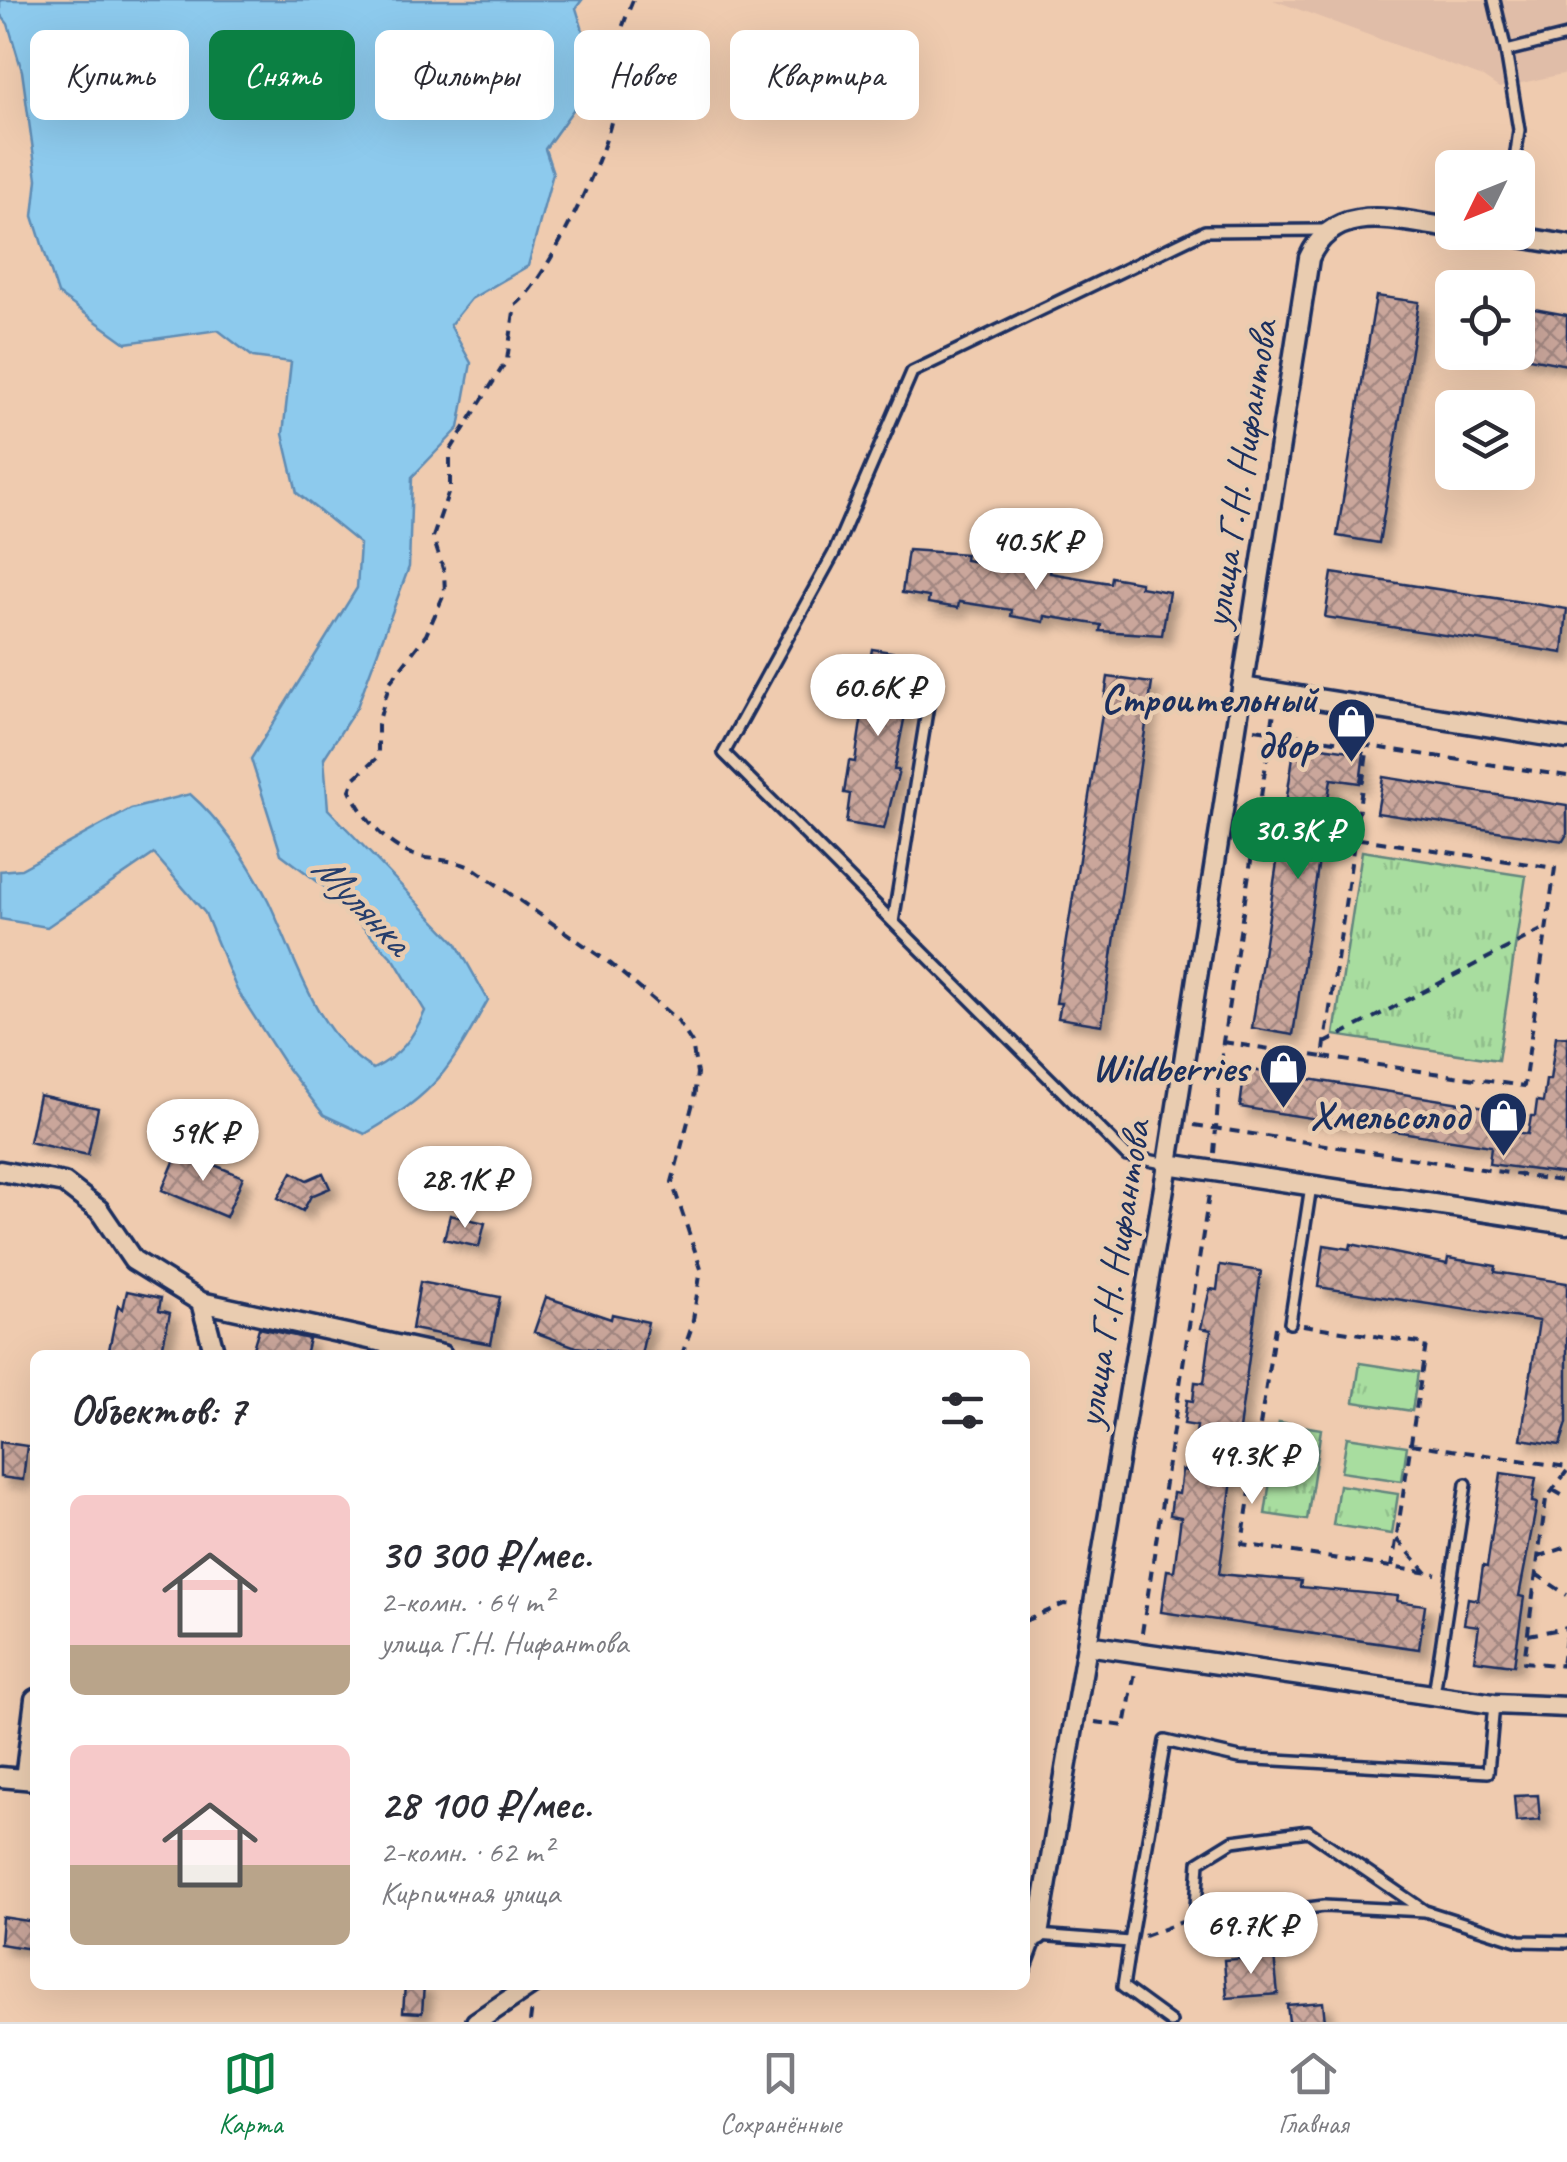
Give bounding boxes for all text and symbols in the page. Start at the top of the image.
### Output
chip: Купить [30,30,189,120]
chip: Снять [209,30,355,120]
chip: Фильтры [375,30,554,120]
chip: Новое [574,30,710,120]
chip: Квартира [730,30,919,120]
north arrow [1435,150,1535,250]
map controls [1435,150,1535,490]
button: locate [1435,270,1535,370]
street label: улица Г.Н. Нифантова [1191,314,1289,633]
button: layers [1435,390,1535,490]
pin: 40.5K ₽ [944,508,1128,593]
text: 40.5K ₽ [991,520,1081,561]
pin: 60.6K ₽ [786,654,970,739]
text: 60.6K ₽ [832,666,924,707]
place label: Строительный двор [1101,674,1320,770]
shop icon: Строительный двор [1326,696,1378,764]
pin: 30.3K ₽ [1206,797,1390,882]
text: 30.3K ₽ [1253,809,1343,850]
water label: Мулянка [301,842,426,969]
shop icon: Wildberries [1257,1042,1309,1110]
place label: Wildberries [1092,1043,1252,1093]
shop icon: Хмельсолод [1478,1090,1530,1158]
place label: Хмельсолод [1310,1091,1472,1141]
pin: 59K ₽ [133,1099,273,1184]
text: 59K ₽ [169,1111,237,1152]
street label: улица Г.Н. Нифантова [1064,1114,1162,1433]
pin: 28.1K ₽ [373,1146,557,1231]
text: 28.1K ₽ [420,1158,510,1199]
icon: filters [935,1383,990,1438]
text: Объектов: 7 [70,1384,245,1437]
pin: 49.3K ₽ [1160,1422,1344,1507]
text: 49.3K ₽ [1207,1434,1297,1475]
text: 30 300 ₽/мес. [380,1528,591,1581]
icon: home [150,1535,270,1655]
text: 2-комн. · 64 m² [380,1581,552,1622]
text: улица Г.Н. Нифантова [380,1622,628,1663]
text: 28 100 ₽/мес. [380,1778,591,1831]
icon: home [150,1785,270,1905]
text: 2-комн. · 62 m² [380,1831,552,1872]
text: Кирпичная улица [380,1872,560,1913]
pin: 69.7K ₽ [1159,1892,1343,1977]
text: 69.7K ₽ [1206,1904,1296,1945]
tab: Карта [219,2046,283,2141]
tab: Сохранённые [720,2046,841,2141]
tab: Главная [1278,2046,1348,2141]

